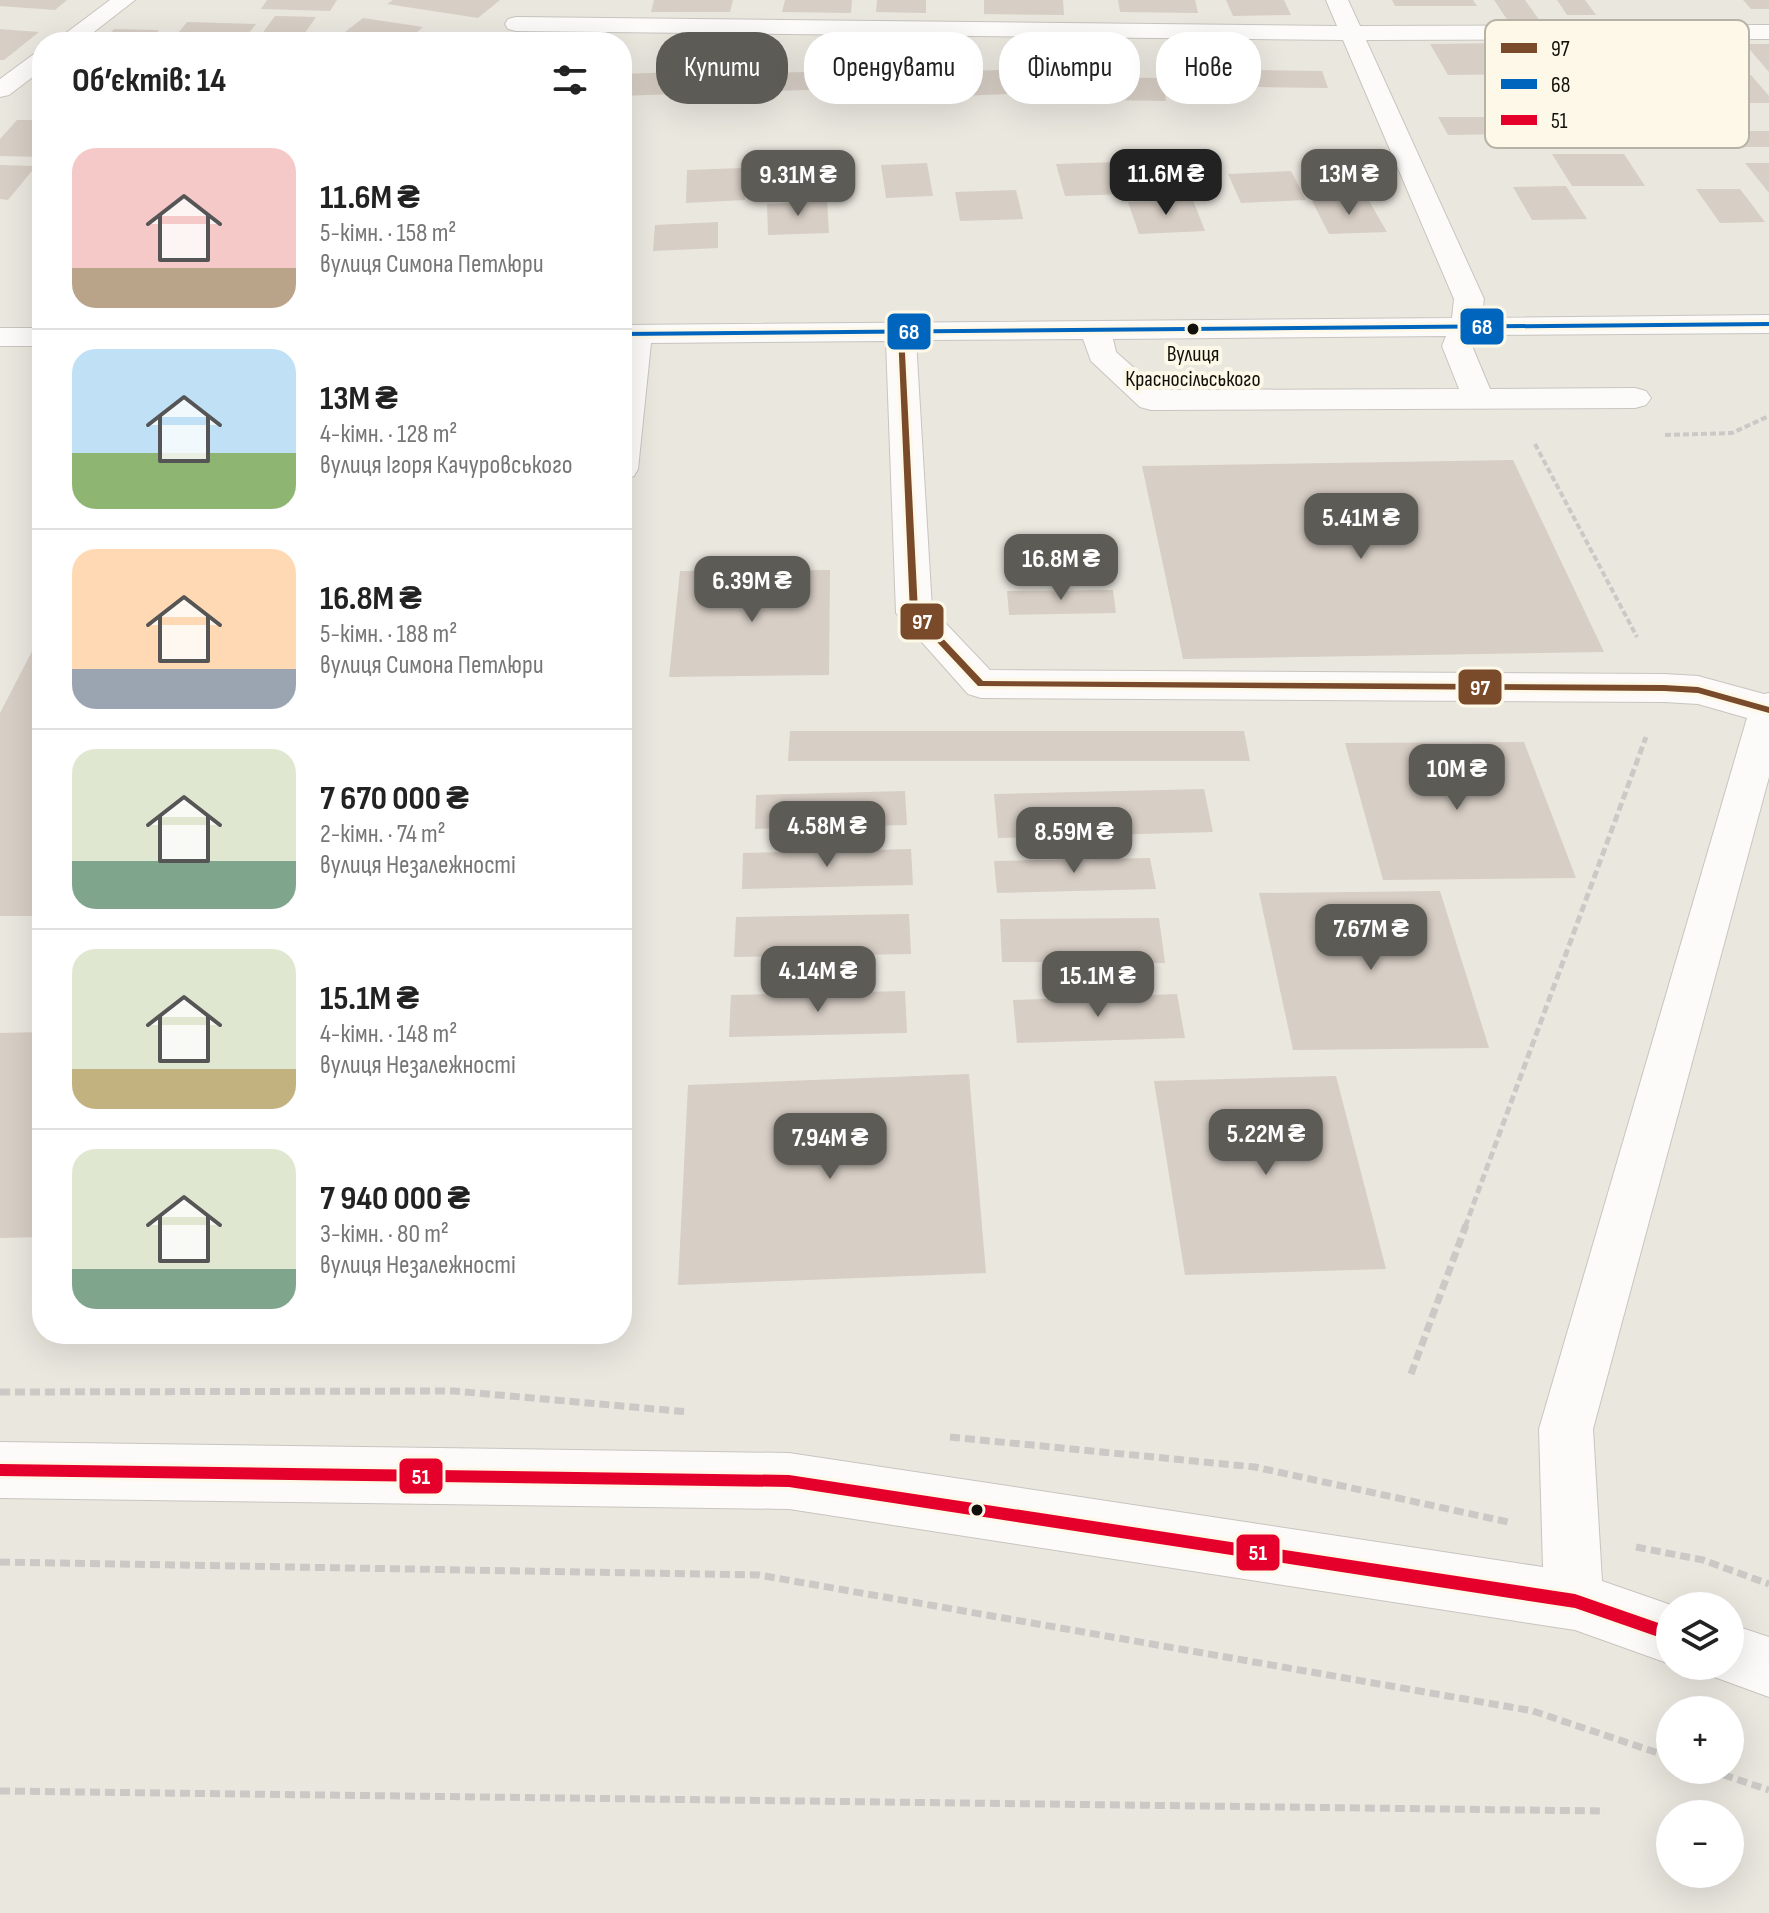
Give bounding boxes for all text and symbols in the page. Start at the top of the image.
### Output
legend [1485,20,1749,148]
chip: Купити [656,32,788,104]
chip: Орендувати [804,32,983,104]
chip: Фільтри [999,32,1140,104]
chip: Нове [1156,32,1261,104]
text: 97 [1551,36,1570,63]
icon: filters [548,58,592,102]
text: Об’єктів: 14 [72,60,226,101]
text: 68 [1551,72,1570,99]
text: 51 [1551,108,1568,135]
pin: 11.6M ₴ [1092,149,1240,217]
pin: 13M ₴ [1293,149,1405,217]
pin: 9.31M ₴ [724,150,872,218]
text: 11.6M ₴ [1128,159,1204,190]
text: 13M ₴ [1319,159,1379,190]
text: 9.31M ₴ [759,160,837,191]
text: 11.6M ₴ [320,177,420,218]
icon: home [136,180,232,276]
text: 5-кімн. · 158 m² [320,218,456,249]
text: вулиця Симона Петлюри [320,249,544,280]
line badge: 68 [1459,307,1505,346]
line badge: 68 [886,312,932,351]
text: 68 [1472,314,1492,341]
text: 68 [899,319,919,346]
marker: Вулиця Красносільського [1185,321,1201,337]
place label: Вулиця Красносільського [1125,341,1261,393]
text: 13M ₴ [320,378,398,419]
icon: home [136,381,232,477]
text: 4-кімн. · 128 m² [320,419,457,450]
text: вулиця Ігоря Качуровського [320,450,573,481]
pin: 5.41M ₴ [1287,493,1435,561]
text: 5.41M ₴ [1322,503,1400,534]
pin: 16.8M ₴ [987,534,1135,602]
text: 16.8M ₴ [1022,544,1100,575]
pin: 6.39M ₴ [678,556,826,624]
text: 6.39M ₴ [712,566,792,597]
text: 16.8M ₴ [320,578,422,619]
icon: home [136,581,232,677]
line badge: 97 [899,602,945,641]
text: 97 [912,609,932,636]
text: 5-кімн. · 188 m² [320,619,457,650]
text: вулиця Симона Петлюри [320,650,544,681]
line badge: 97 [1457,668,1503,706]
text: 97 [1470,675,1490,702]
pin: 10M ₴ [1401,744,1513,812]
text: 10M ₴ [1427,754,1487,785]
text: 7 670 000 ₴ [320,778,469,819]
icon: home [136,781,232,877]
pin: 4.58M ₴ [753,801,901,869]
pin: 8.59M ₴ [1000,807,1148,875]
text: 4.58M ₴ [787,811,867,842]
text: 8.59M ₴ [1034,817,1114,848]
text: 2-кімн. · 74 m² [320,819,446,850]
text: вулиця Незалежності [320,850,516,881]
pin: 7.67M ₴ [1297,904,1445,972]
text: 7.67M ₴ [1333,914,1409,945]
pin: 4.14M ₴ [744,946,892,1014]
pin: 15.1M ₴ [1024,951,1172,1019]
text: 4.14M ₴ [779,956,857,987]
text: 15.1M ₴ [1060,961,1136,992]
text: 15.1M ₴ [320,978,419,1019]
icon: home [136,981,232,1077]
text: 4-кімн. · 148 m² [320,1019,457,1050]
text: вулиця Незалежності [320,1050,516,1081]
pin: 5.22M ₴ [1192,1109,1340,1177]
pin: 7.94M ₴ [756,1113,904,1181]
text: 5.22M ₴ [1227,1119,1305,1150]
text: 7.94M ₴ [792,1123,868,1154]
text: 7 940 000 ₴ [320,1178,470,1219]
icon: home [136,1181,232,1277]
text: 3-кімн. · 80 m² [320,1219,449,1250]
text: вулиця Незалежності [320,1250,516,1281]
line badge: 51 [398,1457,444,1495]
text: 51 [412,1464,431,1491]
unlabelled marker [969,1502,985,1518]
line badge: 51 [1235,1533,1281,1572]
text: 51 [1249,1540,1268,1567]
map controls [1656,1592,1744,1888]
button: layers [1656,1592,1744,1680]
button: + [1656,1696,1744,1784]
button: − [1656,1800,1744,1888]

